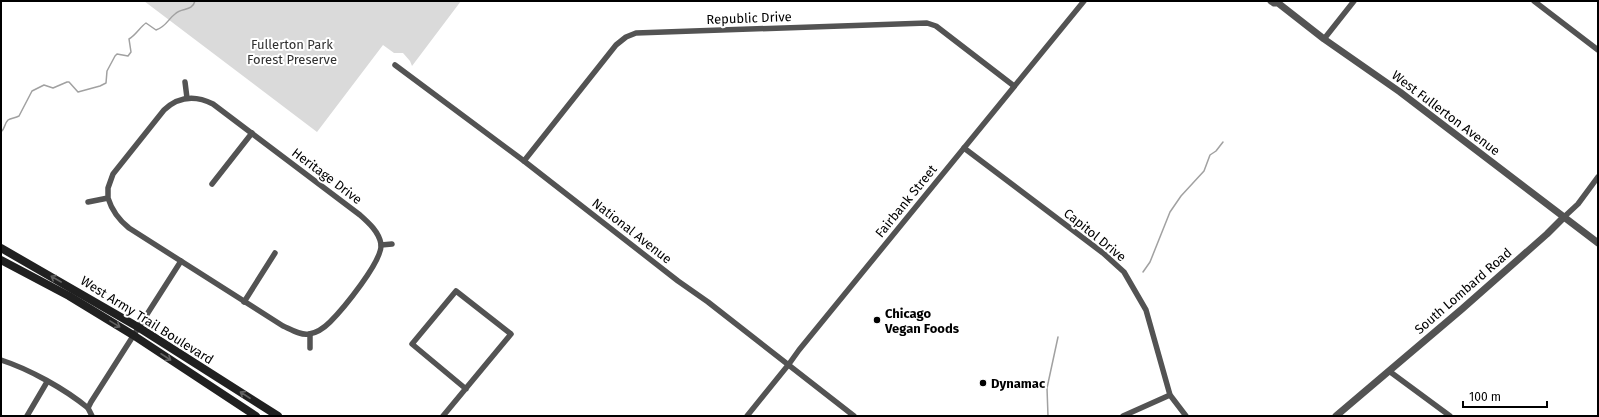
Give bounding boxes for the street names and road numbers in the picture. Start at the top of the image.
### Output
street label: Republic Drive [706,9,792,27]
street label: West Fullerton Avenue [1389,67,1503,159]
street label: Heritage Drive [289,145,365,207]
street label: Fairbank Street [872,161,940,240]
street label: National Avenue [589,195,675,267]
street label: Capitol Drive [1061,205,1129,265]
street label: South Lombard Road [1412,245,1514,337]
street label: West Army Trail Boulevard [78,273,216,367]

